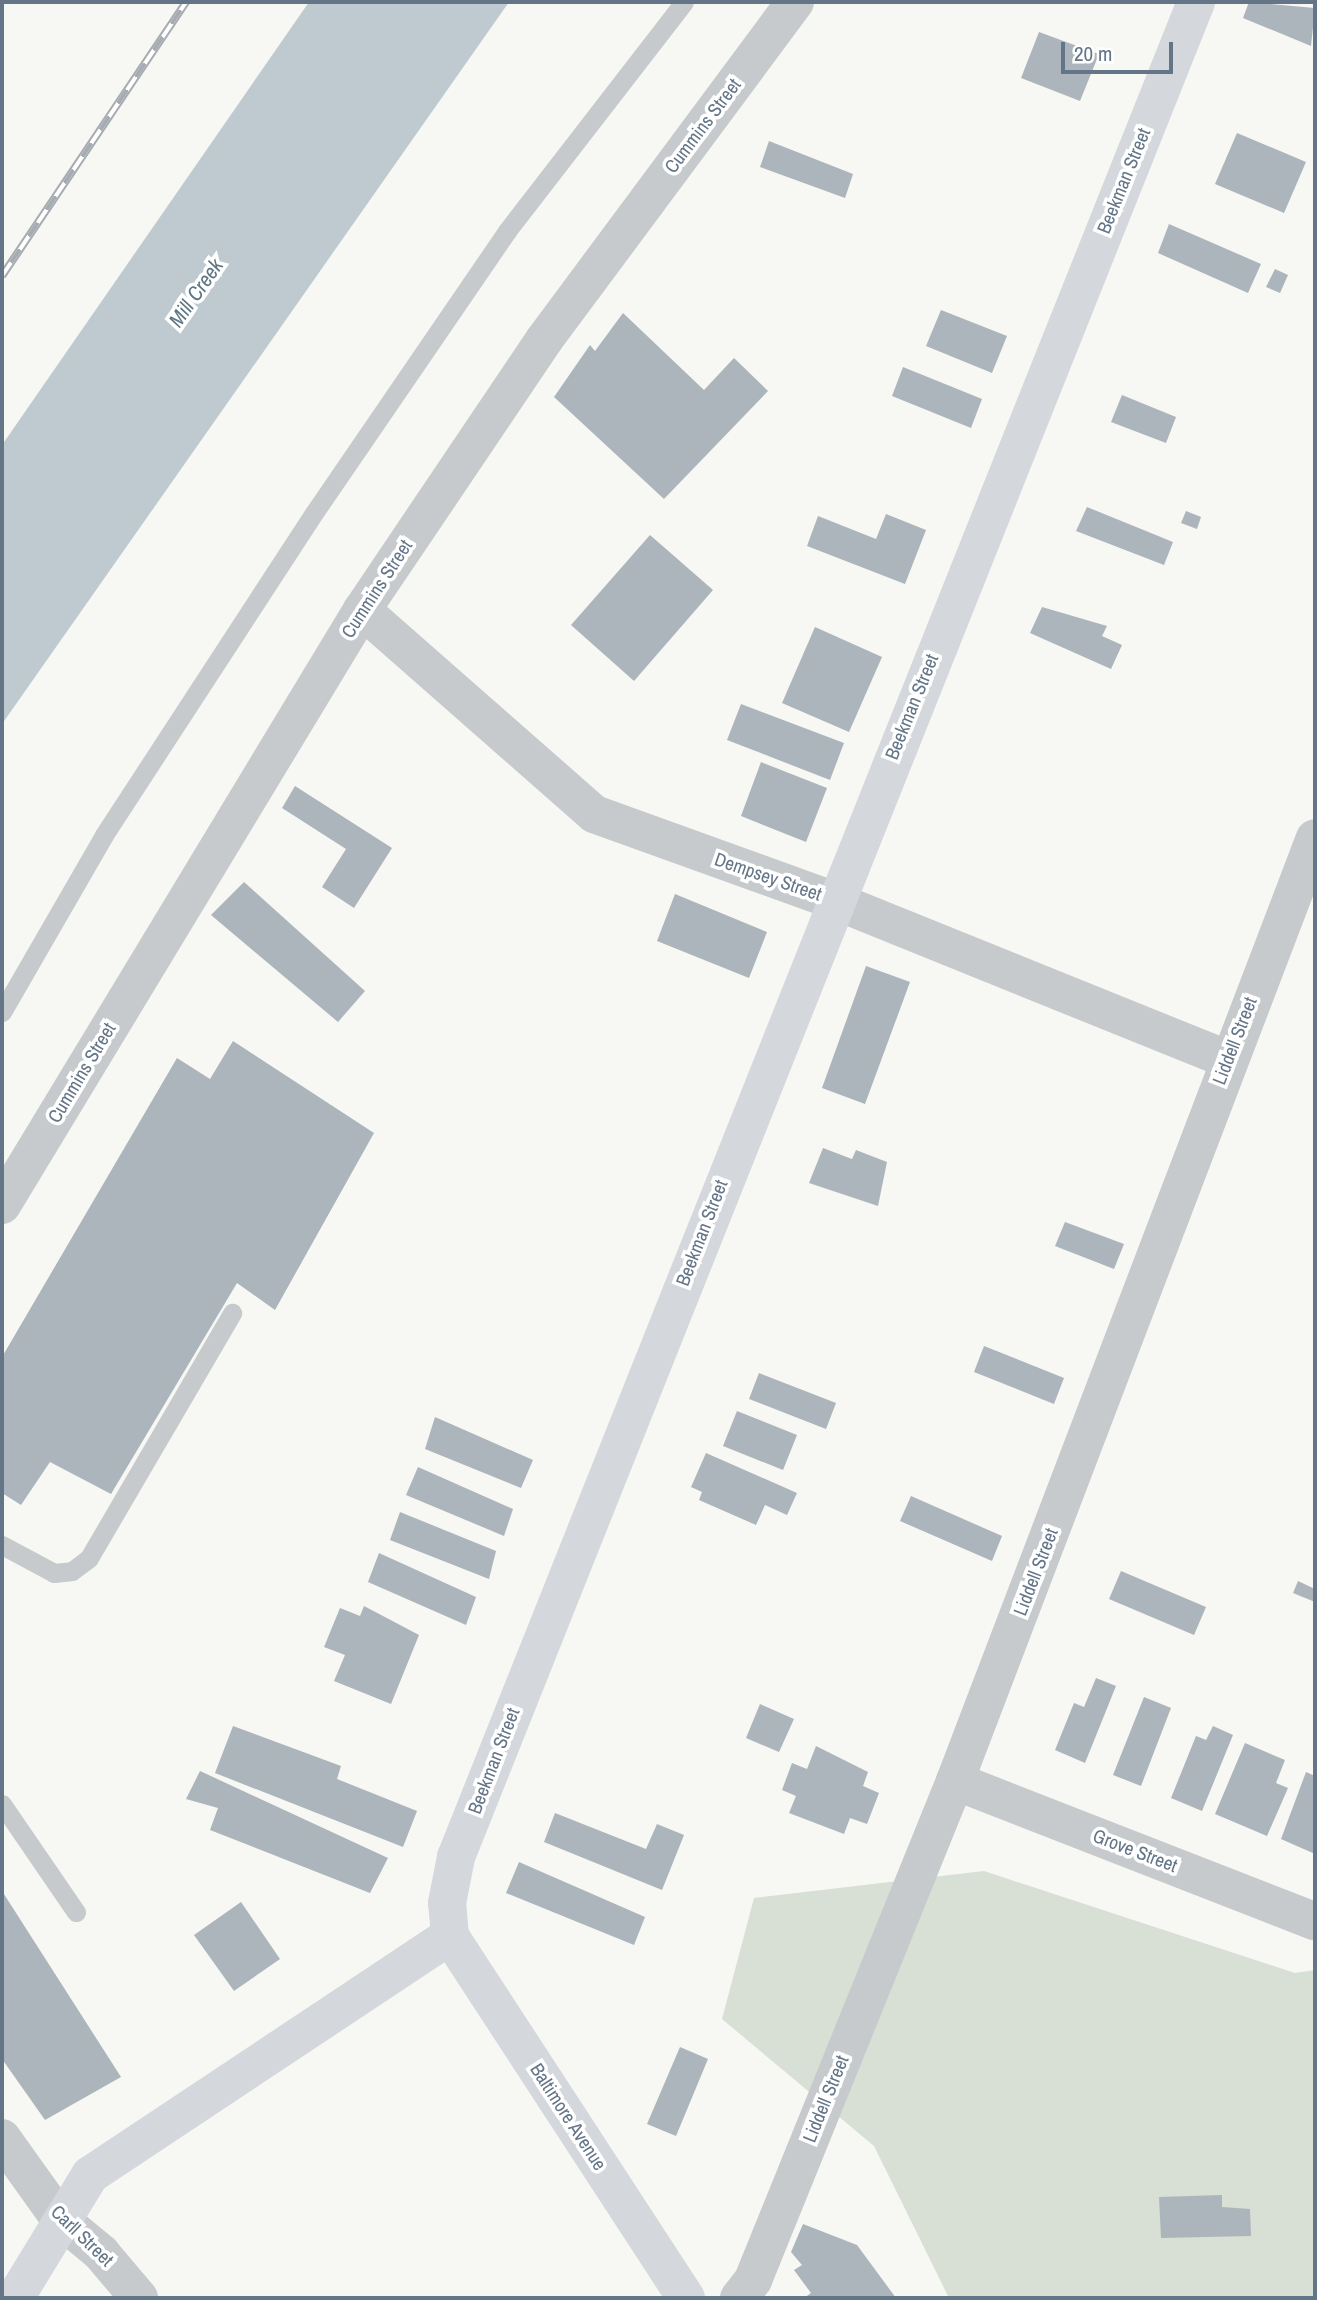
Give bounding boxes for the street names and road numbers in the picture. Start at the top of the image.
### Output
street label: Cummins Street [660,74,746,178]
street label: Beekman Street [1093,125,1155,237]
street label: Cummins Street [337,536,417,642]
street label: Beekman Street [881,651,943,763]
street label: Dempsey Street [711,848,825,906]
street label: Liddell Street [1208,994,1262,1088]
street label: Cummins Street [43,1019,121,1127]
street label: Beekman Street [671,1177,733,1289]
street label: Liddell Street [1009,1525,1063,1619]
street label: Beekman Street [463,1705,525,1817]
street label: Grove Street [1090,1825,1180,1877]
street label: Liddell Street [798,2052,854,2146]
street label: Baltimore Avenue [525,2059,611,2175]
street label: Carll Street [46,2201,118,2271]

